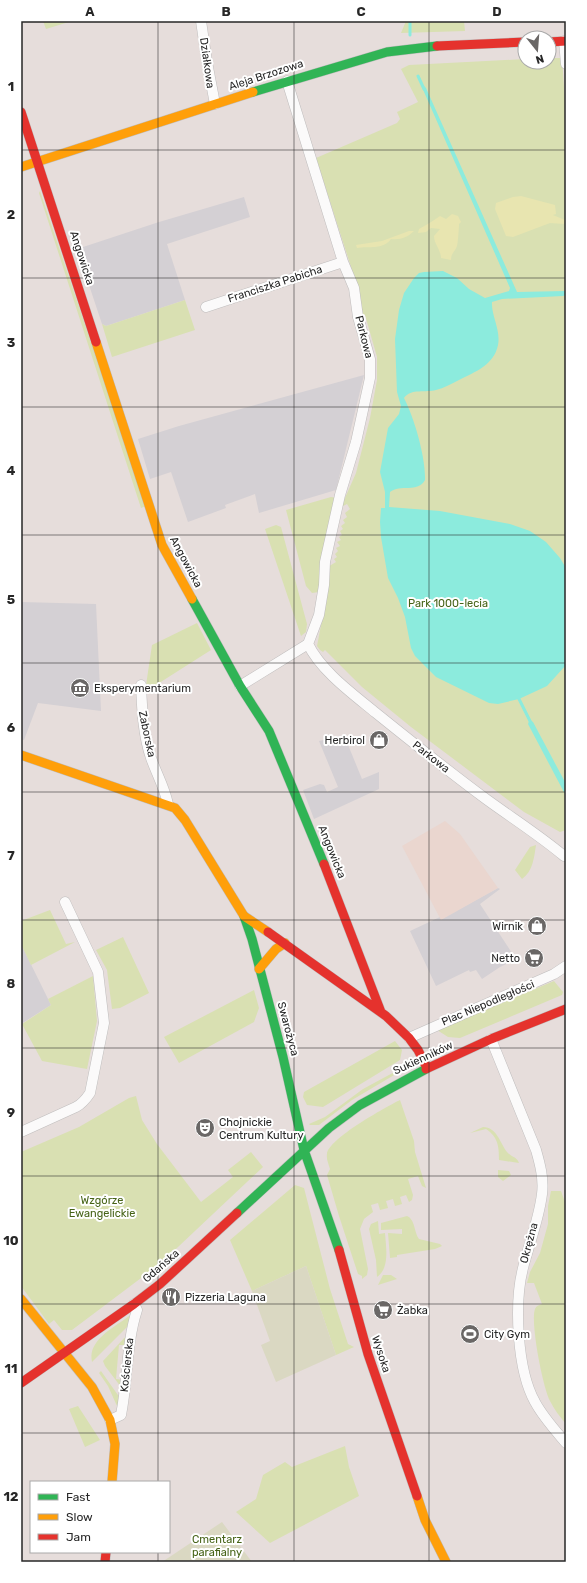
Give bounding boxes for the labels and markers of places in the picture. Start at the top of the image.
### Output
museum icon: Eksperymentarium [69,677,91,699]
place label: Eksperymentarium [94,682,191,695]
shop icon: Herbirol [368,729,390,751]
place label: Herbirol [325,734,365,747]
shop icon: Wirnik [526,915,548,937]
place label: Wirnik [492,920,523,933]
supermarket icon: Netto [523,947,545,969]
place label: Netto [491,952,520,965]
place label: Chojnickie Centrum Kultury [219,1116,304,1142]
theatre icon: Chojnickie Centrum Kultury [194,1117,216,1139]
restaurant icon: Pizzeria Laguna [160,1286,182,1308]
place label: Pizzeria Laguna [185,1291,266,1304]
supermarket icon: Żabka [372,1299,394,1321]
place label: Żabka [397,1303,428,1317]
sports icon: City Gym [459,1323,481,1345]
place label: City Gym [484,1328,530,1341]

